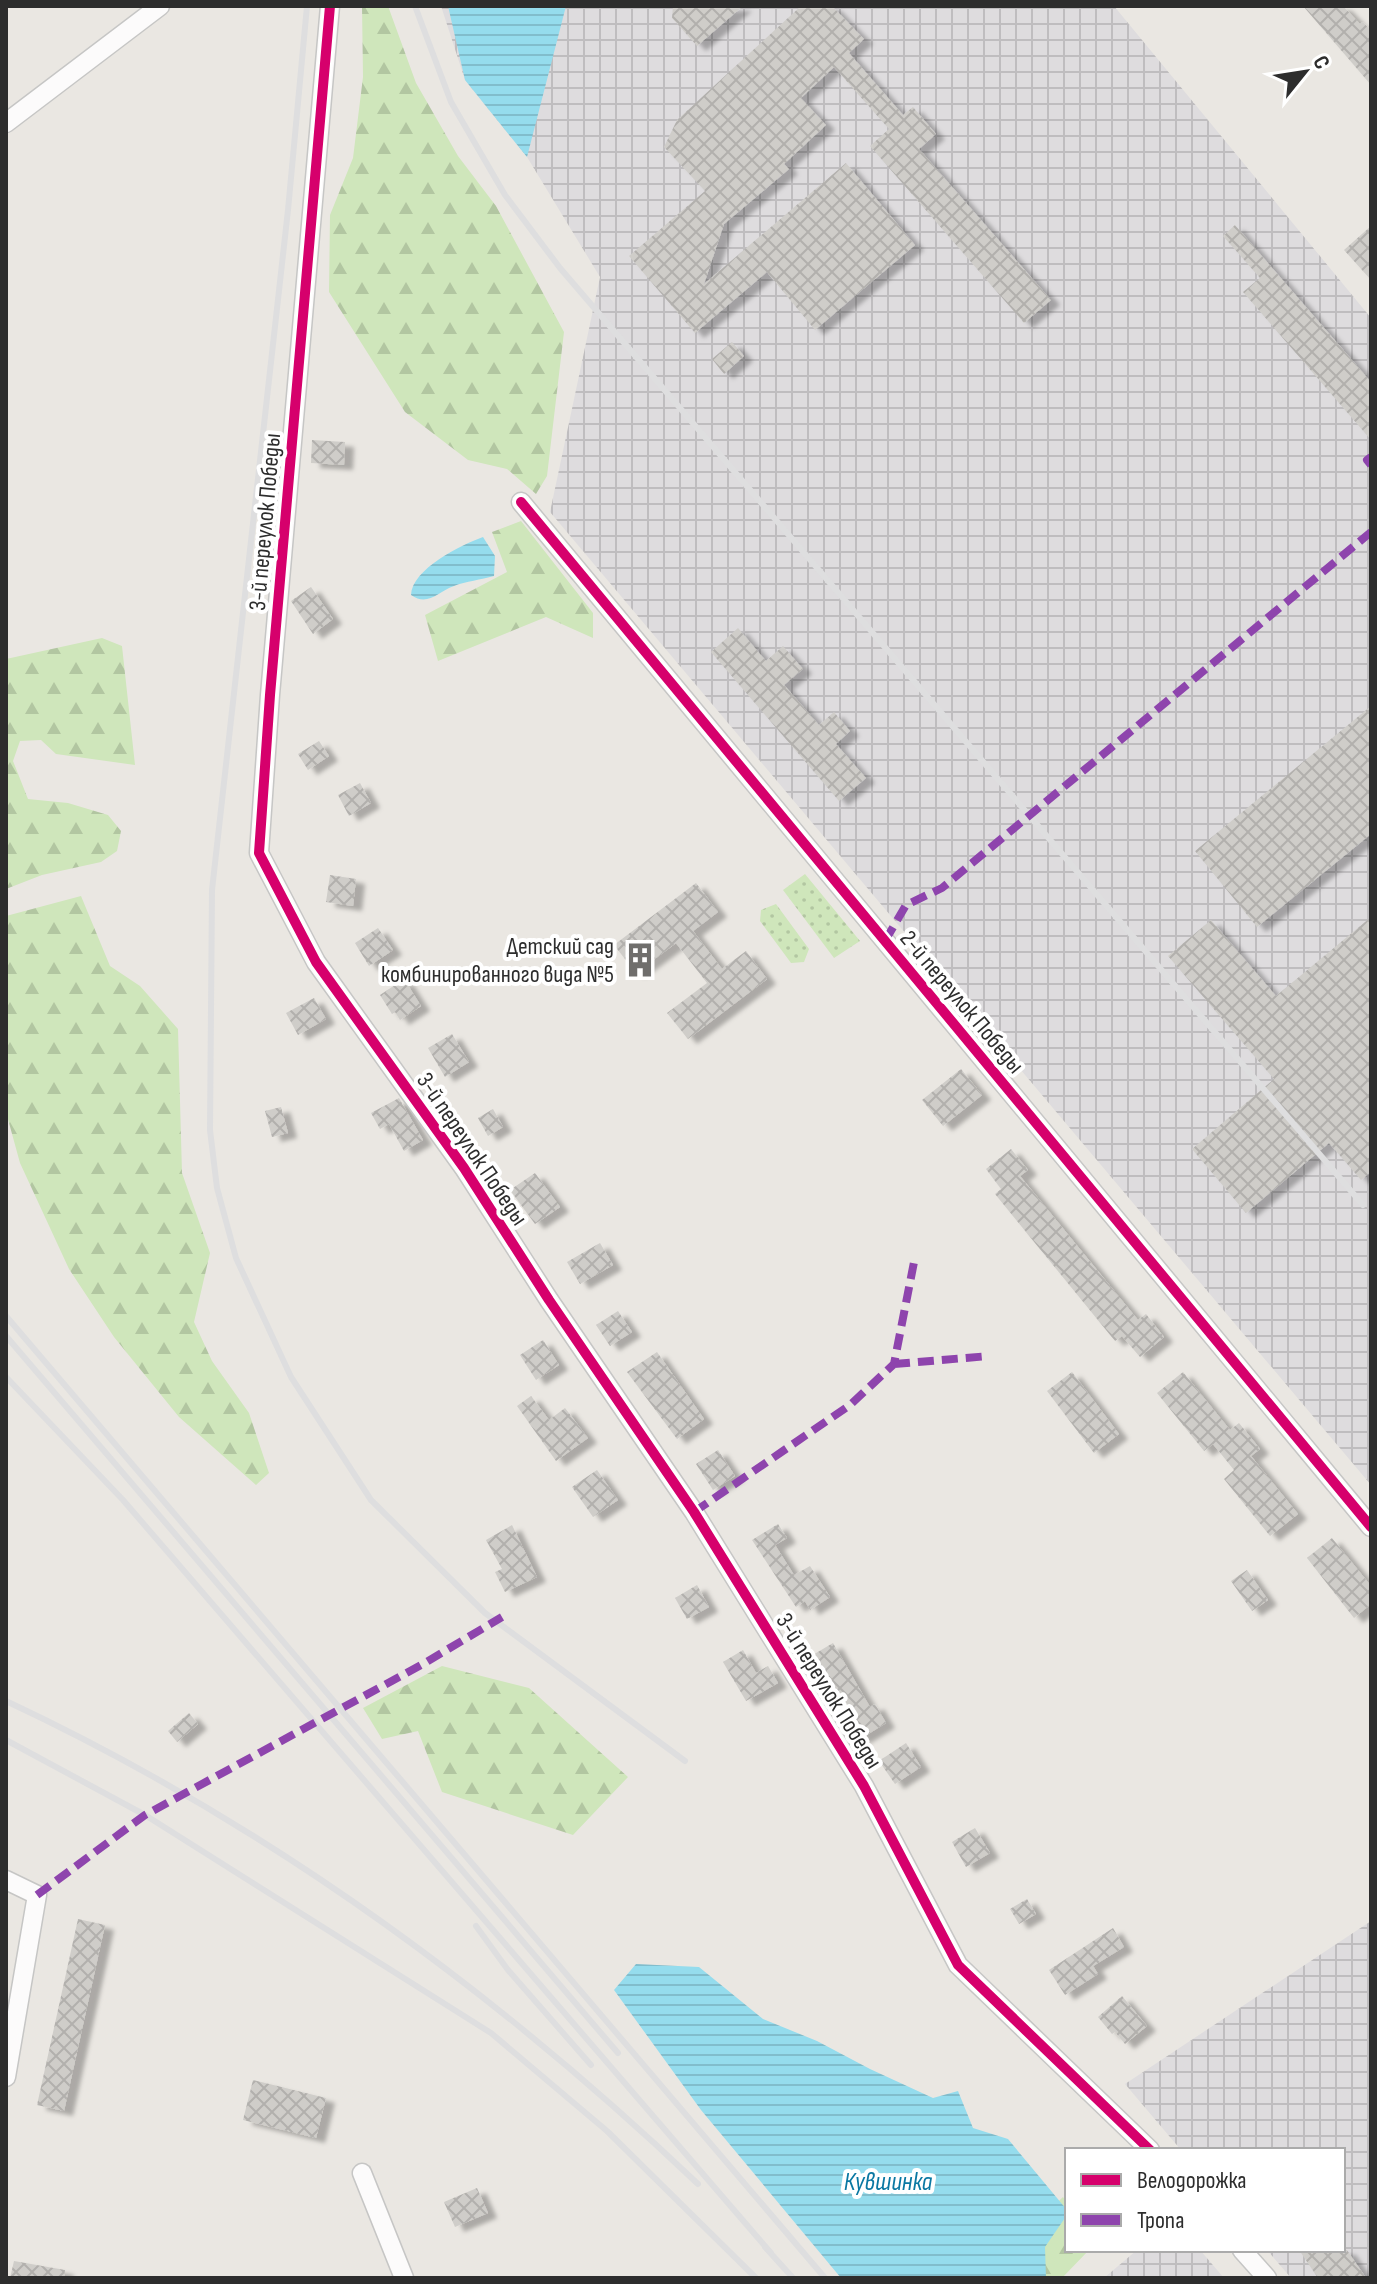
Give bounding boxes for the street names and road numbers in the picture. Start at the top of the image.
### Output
street label: 3-й переулок Победы [243,432,287,612]
street label: 2-й переулок Победы [894,925,1030,1079]
street label: 3-й переулок Победы [410,1067,534,1231]
street label: 3-й переулок Победы [770,1608,888,1774]

